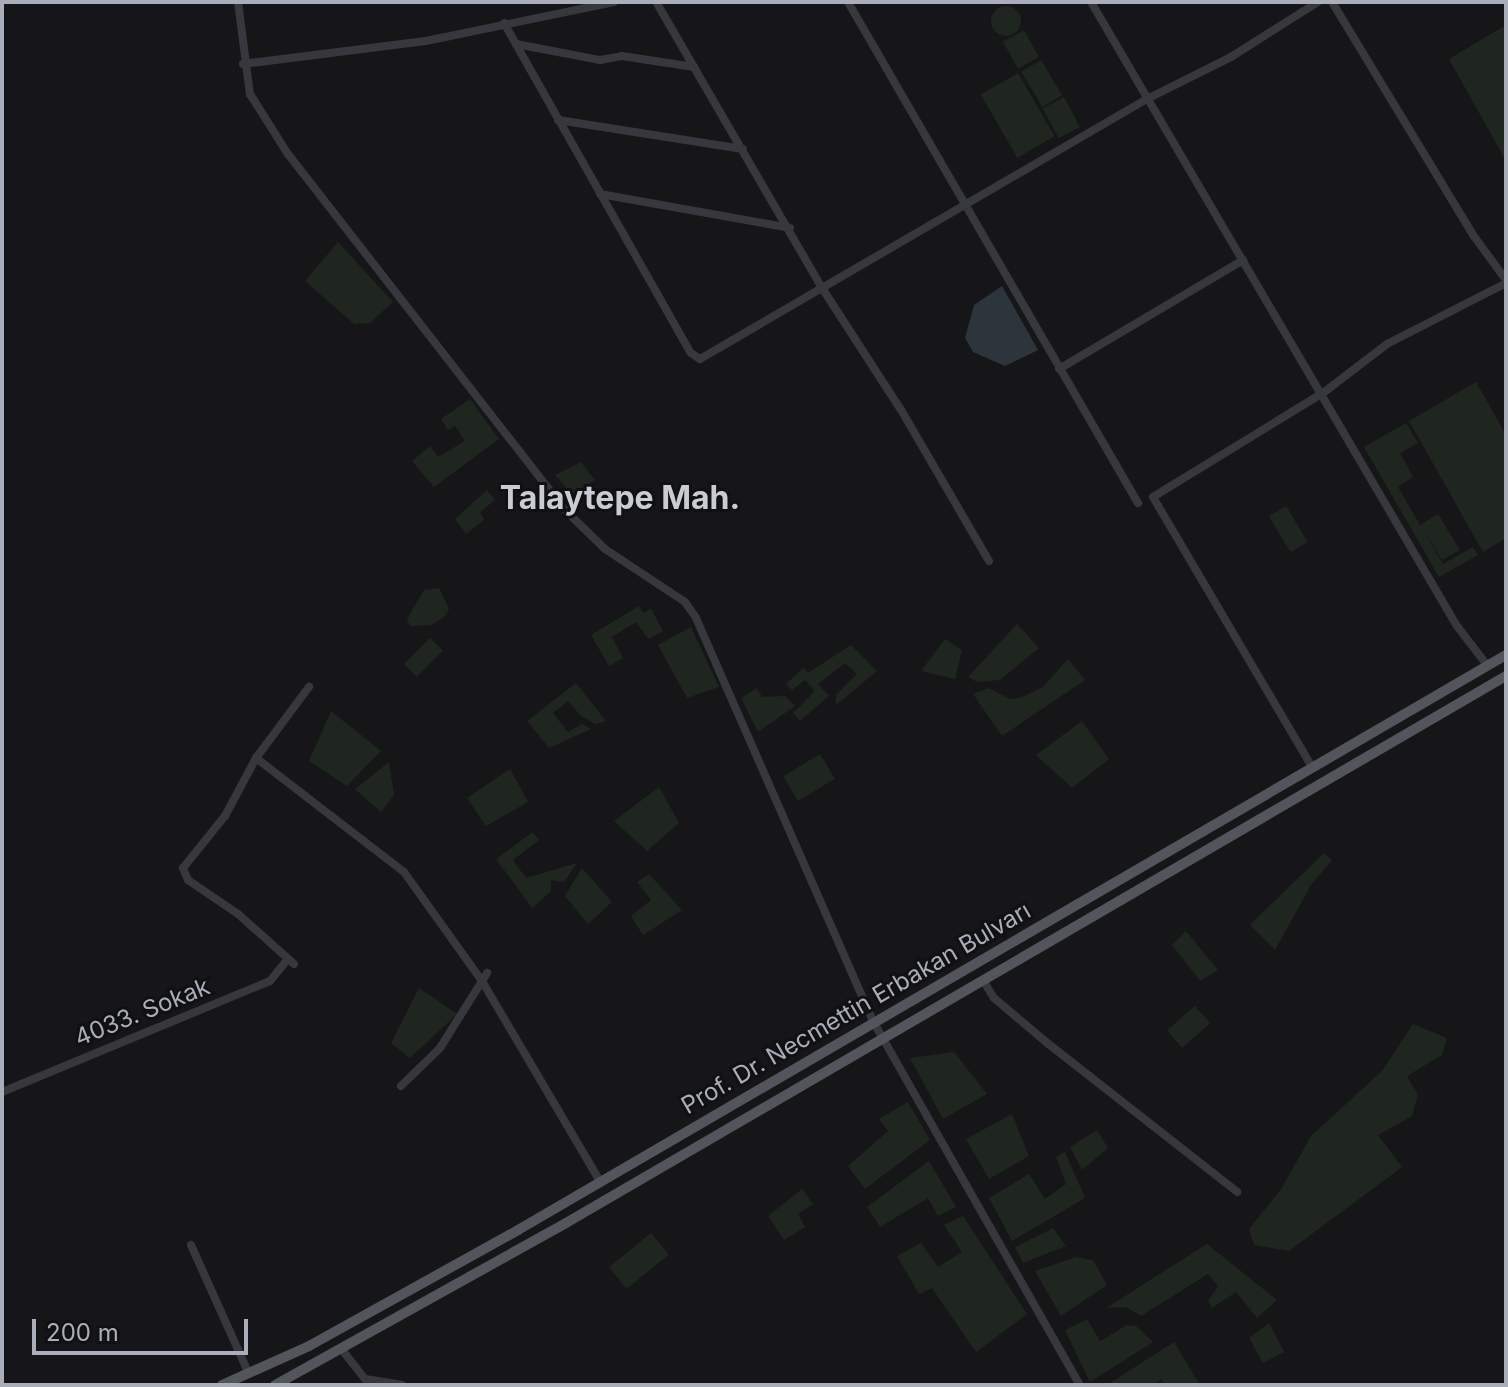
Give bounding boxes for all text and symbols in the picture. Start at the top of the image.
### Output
district label: Talaytepe Mah. [500,479,740,517]
street label: Prof. Dr. Necmettin Erbakan Bulvarı [676,896,1036,1120]
street label: 4033. Sokak [70,972,214,1052]
scale bar [36,1303,252,1353]
text: 200 m [46,1318,119,1347]

